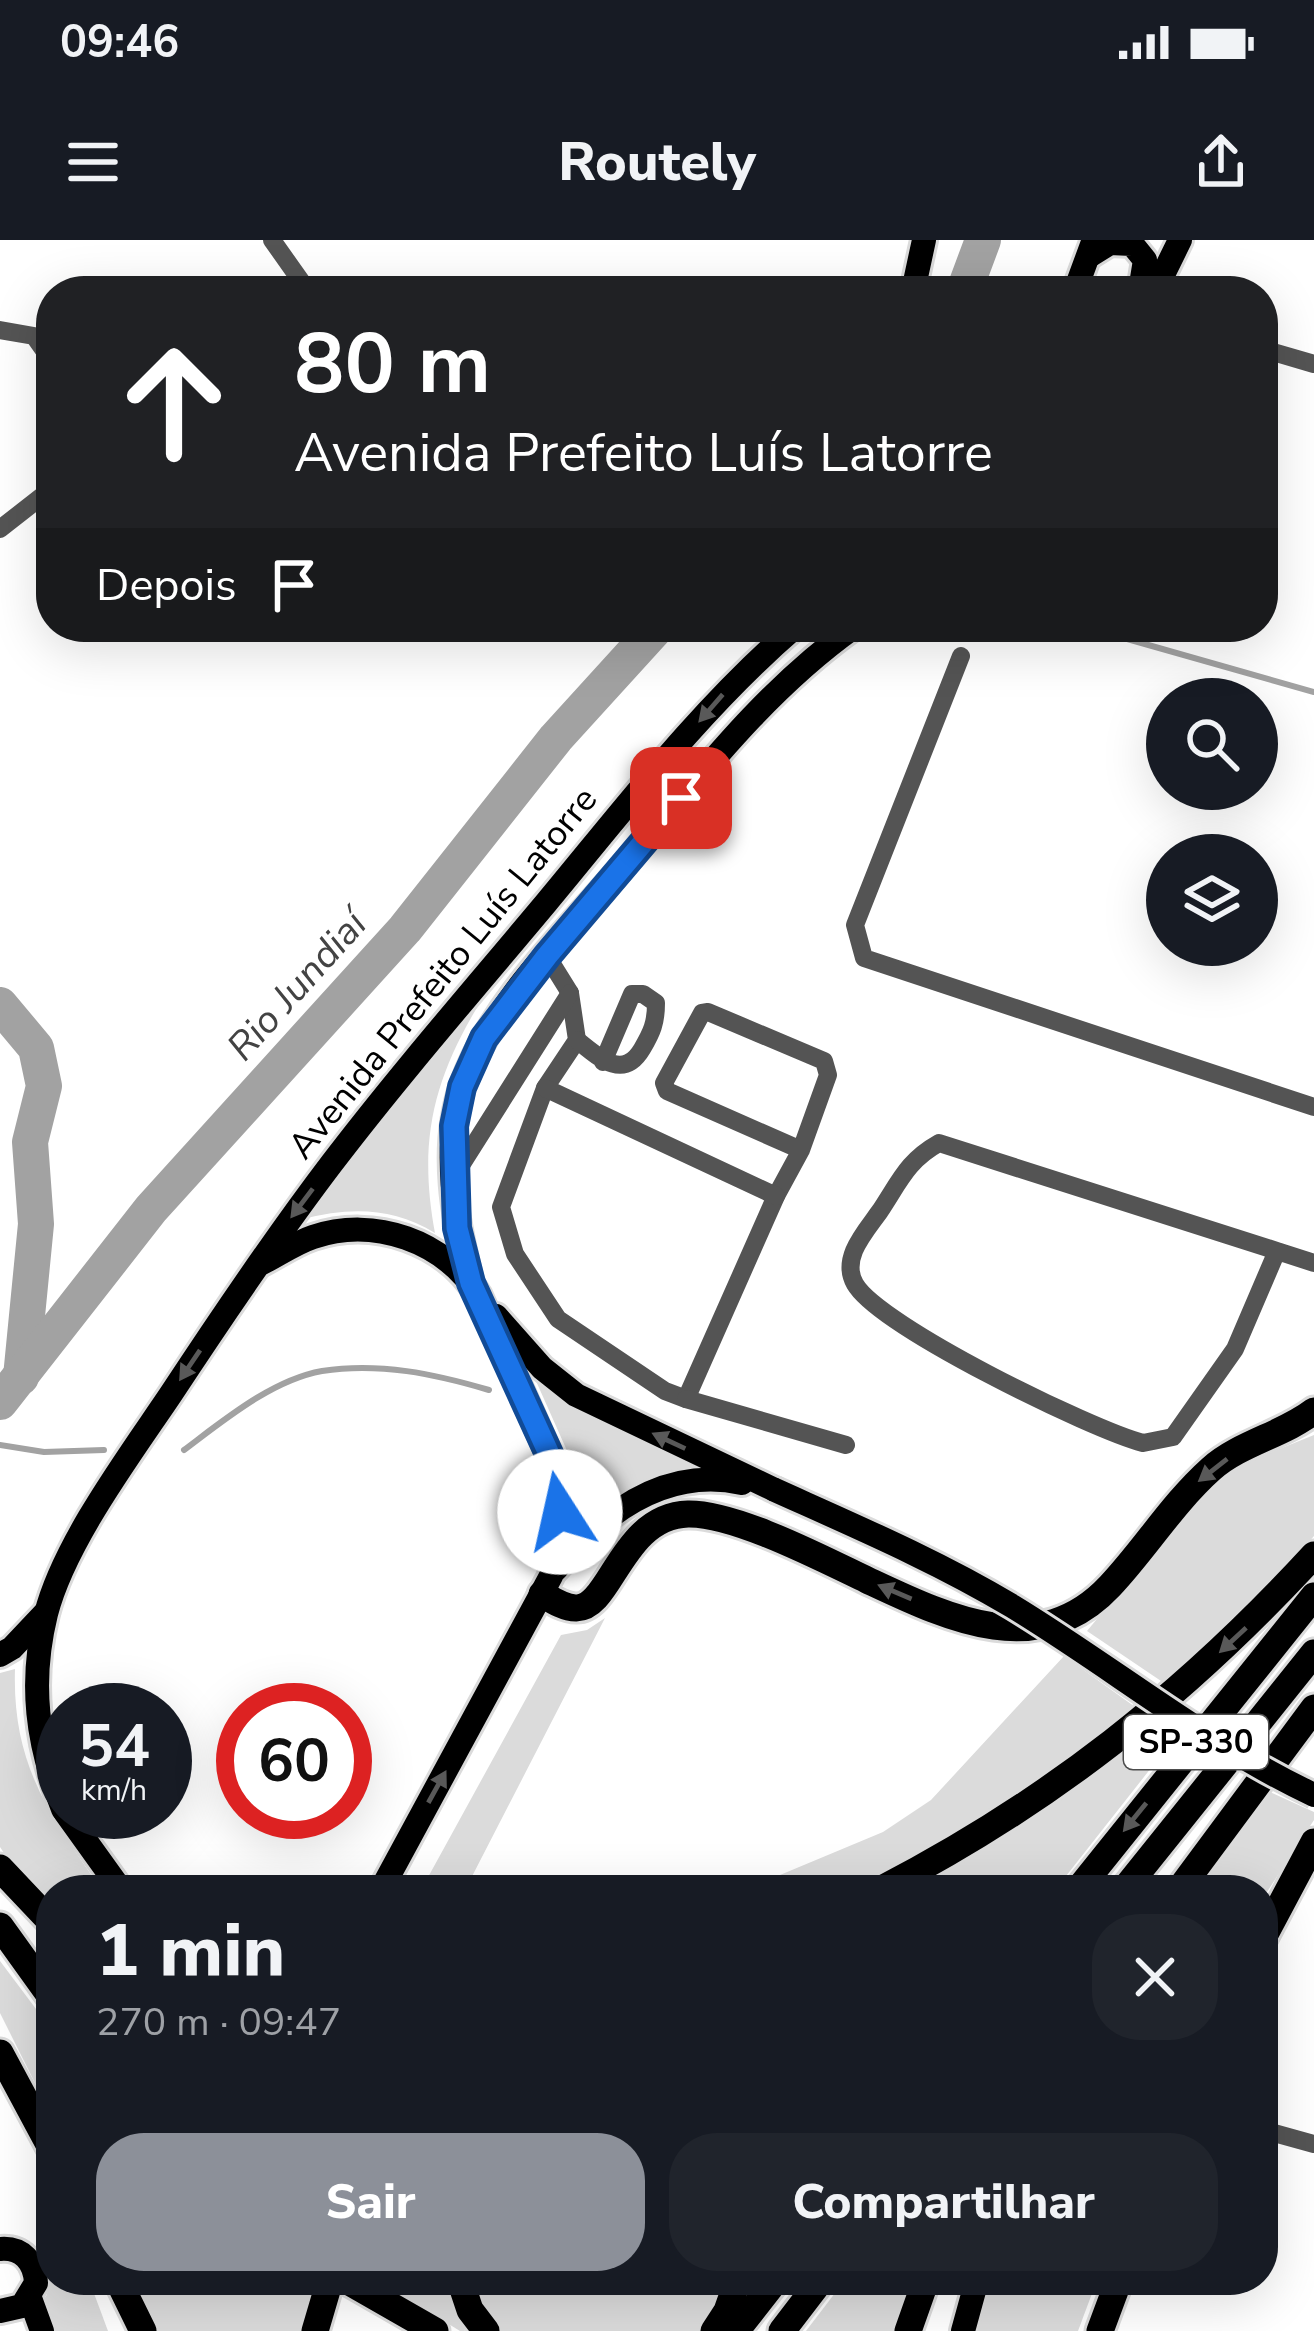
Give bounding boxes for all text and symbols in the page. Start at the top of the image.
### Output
text: 09:46 [60,12,179,73]
text: Routely [558,125,756,199]
icon: menu [60,129,126,195]
icon: share [1188,129,1254,195]
text: 80 m [294,307,491,422]
icon: ahead [96,324,252,480]
text: Avenida Prefeito Luís Latorre [294,416,993,490]
icon: arrive [261,552,327,618]
text: Depois [96,555,237,616]
map controls [1146,678,1278,966]
button: search [1146,678,1278,810]
one-way arrow [698,693,725,723]
pin [630,747,732,849]
icon: arrive [648,765,714,831]
street label: Avenida Prefeito Luís Latorre [277,777,609,1169]
button: layers [1146,834,1278,966]
water label: Rio Jundiaí [215,896,382,1072]
one-way arrow [291,1187,315,1219]
one-way arrow [179,1348,201,1381]
one-way arrow [651,1431,686,1451]
position arrow [497,1449,623,1575]
one-way arrow [1197,1457,1228,1482]
one-way arrow [877,1582,913,1601]
one-way arrow [1219,1625,1248,1653]
speed limit sign: 60 [216,1683,372,1839]
text: 54 [78,1705,150,1787]
road number: SP-330 [1124,1715,1268,1769]
text: km/h [81,1770,147,1811]
one-way arrow [426,1770,447,1805]
one-way arrow [1123,1802,1148,1833]
text: 1 min [96,1902,285,2000]
button: close [1092,1914,1218,2040]
text: 270 m · 09:47 [96,1996,341,2049]
button: Sair [96,2133,645,2271]
button: Compartilhar [669,2133,1218,2271]

